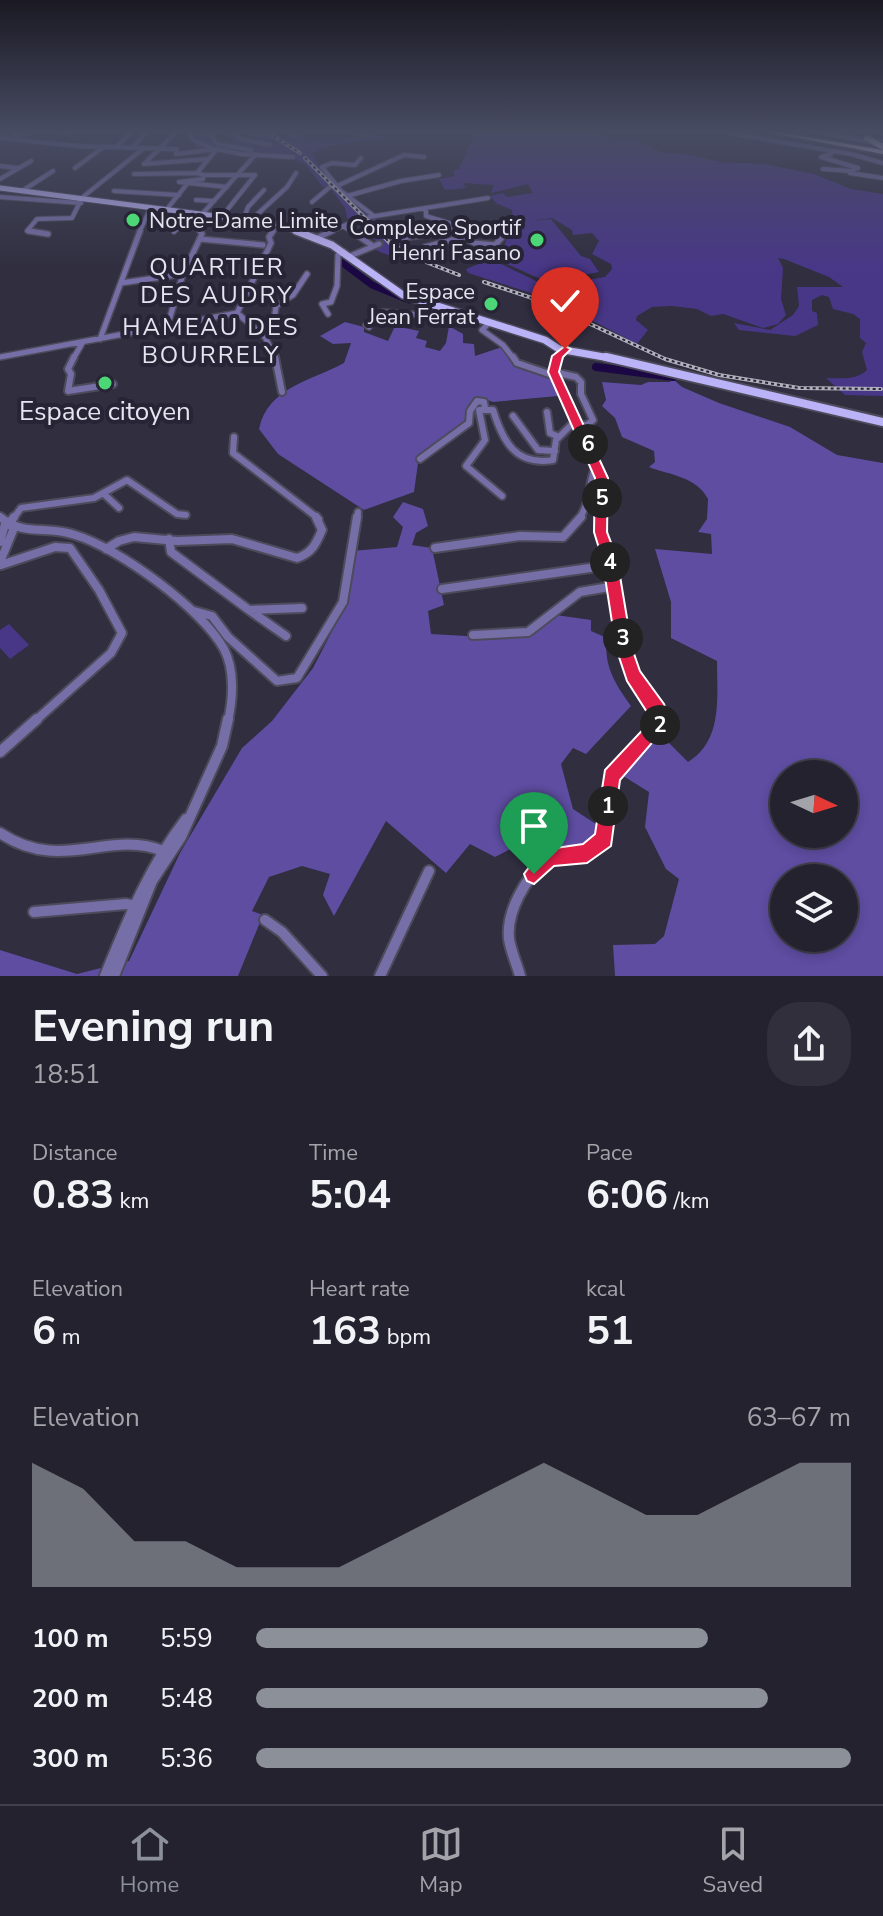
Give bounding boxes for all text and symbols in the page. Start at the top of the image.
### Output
place label: Notre-Dame Limite [149,206,339,236]
marker: Notre-Dame Limite [124,211,142,229]
place label: Complexe Sportif Henri Fasano [349,213,522,268]
marker: Complexe Sportif Henri Fasano [528,231,546,249]
district label: QUARTIER DES AUDRY [140,251,294,311]
pin [531,267,599,349]
place label: Espace Jean Ferrat [367,277,475,332]
icon: check [543,279,587,323]
marker: Espace Jean Ferrat [482,295,500,313]
district label: HAMEAU DES BOURRELY [122,311,300,371]
marker: Espace citoyen [96,374,114,392]
place label: Espace citoyen [19,394,191,429]
pin: 6 [568,424,608,464]
text: 6 [581,429,595,459]
pin: 5 [582,478,622,518]
text: 5 [595,483,609,513]
pin: 4 [590,542,630,582]
text: 4 [603,547,617,577]
pin: 3 [603,618,643,658]
text: 3 [616,623,630,653]
pin: 2 [640,705,680,745]
text: 2 [653,710,667,740]
north arrow [770,760,858,848]
map controls [770,760,858,952]
pin: 1 [588,786,628,826]
text: 1 [601,791,615,821]
pin [500,792,568,874]
icon: arrive [512,804,556,848]
button: layers [770,864,858,952]
text: Evening run [32,997,274,1057]
button: share [767,1002,851,1086]
text: 18:51 [32,1057,100,1092]
text: Distance [32,1138,117,1168]
text: Time [309,1138,358,1168]
text: Pace [586,1138,633,1168]
text: 0.83 [32,1168,114,1222]
text: 5:04 [309,1168,391,1222]
text: 6:06 [586,1168,668,1222]
text: km [114,1186,149,1216]
text: /km [668,1186,710,1216]
text: Elevation [32,1274,123,1304]
text: Heart rate [309,1274,410,1304]
text: kcal [586,1274,625,1304]
text: 6 [32,1304,56,1358]
text: 163 [309,1304,381,1358]
text: 51 [586,1304,634,1358]
text: m [56,1322,81,1352]
text: bpm [381,1322,431,1352]
text: Elevation [32,1400,140,1435]
text: 63–67 m [747,1400,851,1435]
text: 100 m [32,1621,109,1656]
text: 5:59 [160,1621,213,1656]
text: 200 m [32,1681,109,1716]
text: 5:48 [160,1681,213,1716]
text: 300 m [32,1741,109,1776]
text: 5:36 [160,1741,213,1776]
tab: Home [120,1822,179,1900]
tab: Map [419,1822,463,1900]
tab: Saved [702,1822,763,1900]

